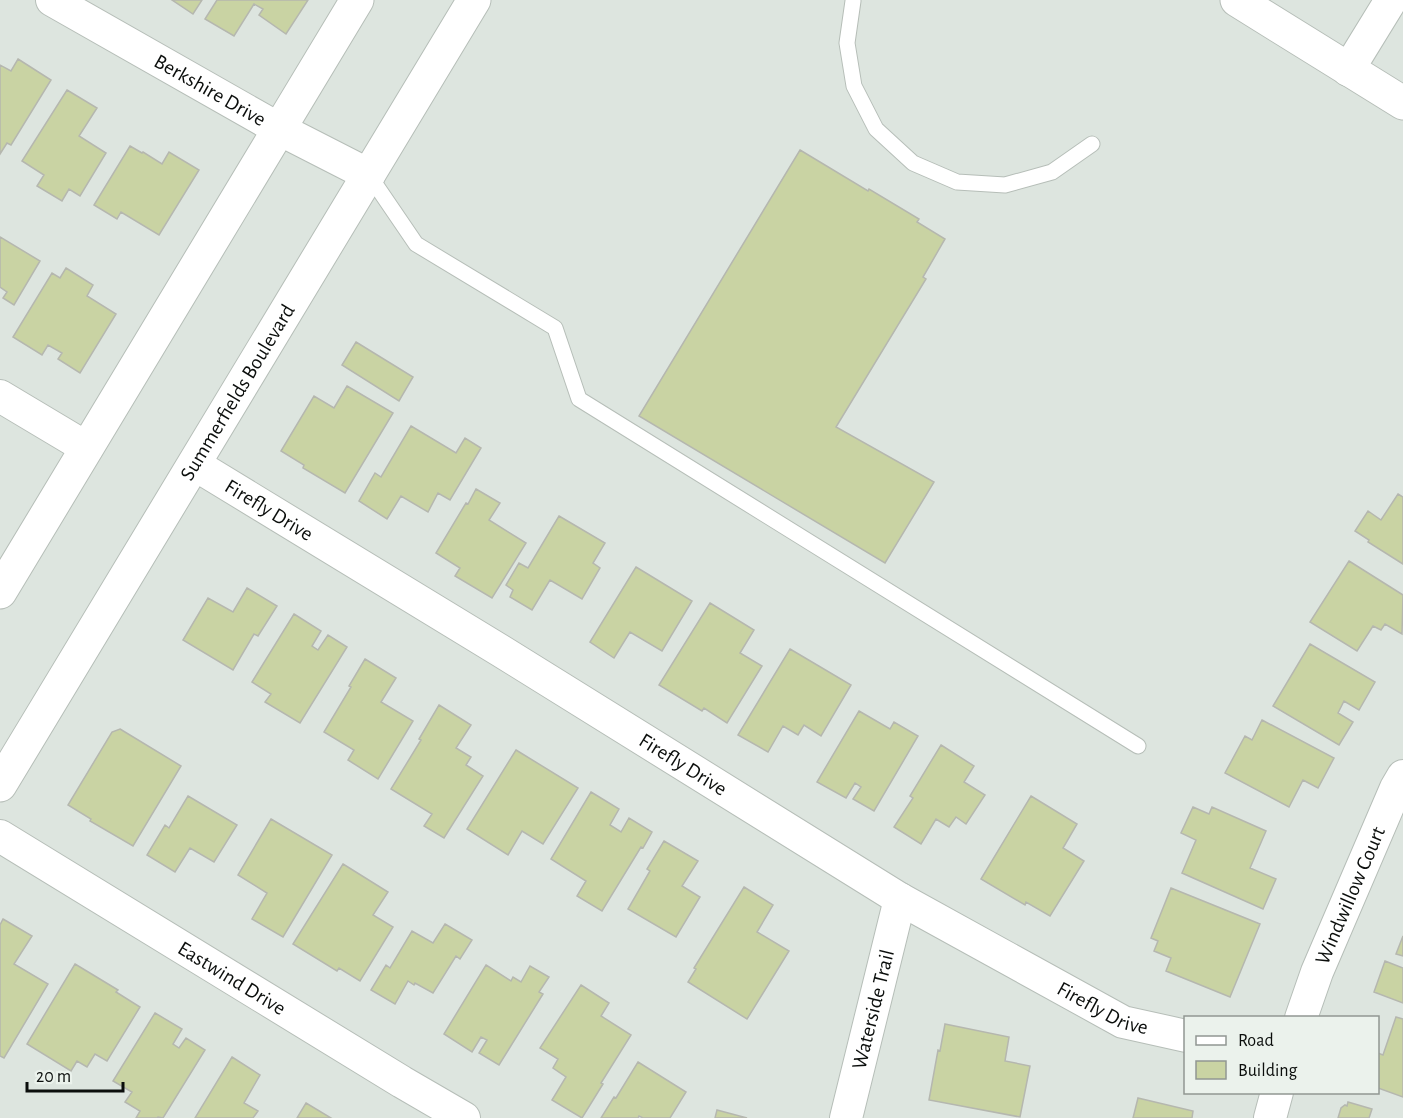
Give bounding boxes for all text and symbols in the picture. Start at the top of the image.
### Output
street label: Berkshire Drive [151,50,269,130]
street label: Summerfields Boulevard [177,300,299,484]
street label: Firefly Drive [221,476,317,545]
street label: Firefly Drive [635,730,730,800]
street label: Windwillow Court [1312,823,1389,968]
street label: Eastwind Drive [174,938,289,1019]
street label: Waterside Trail [848,947,898,1071]
street label: Firefly Drive [1053,978,1150,1038]
legend [1184,1016,1379,1094]
text: Road [1238,1032,1274,1050]
scale bar [27,1055,123,1093]
text: Building [1238,1062,1298,1080]
text: 20 m [36,1068,71,1086]

